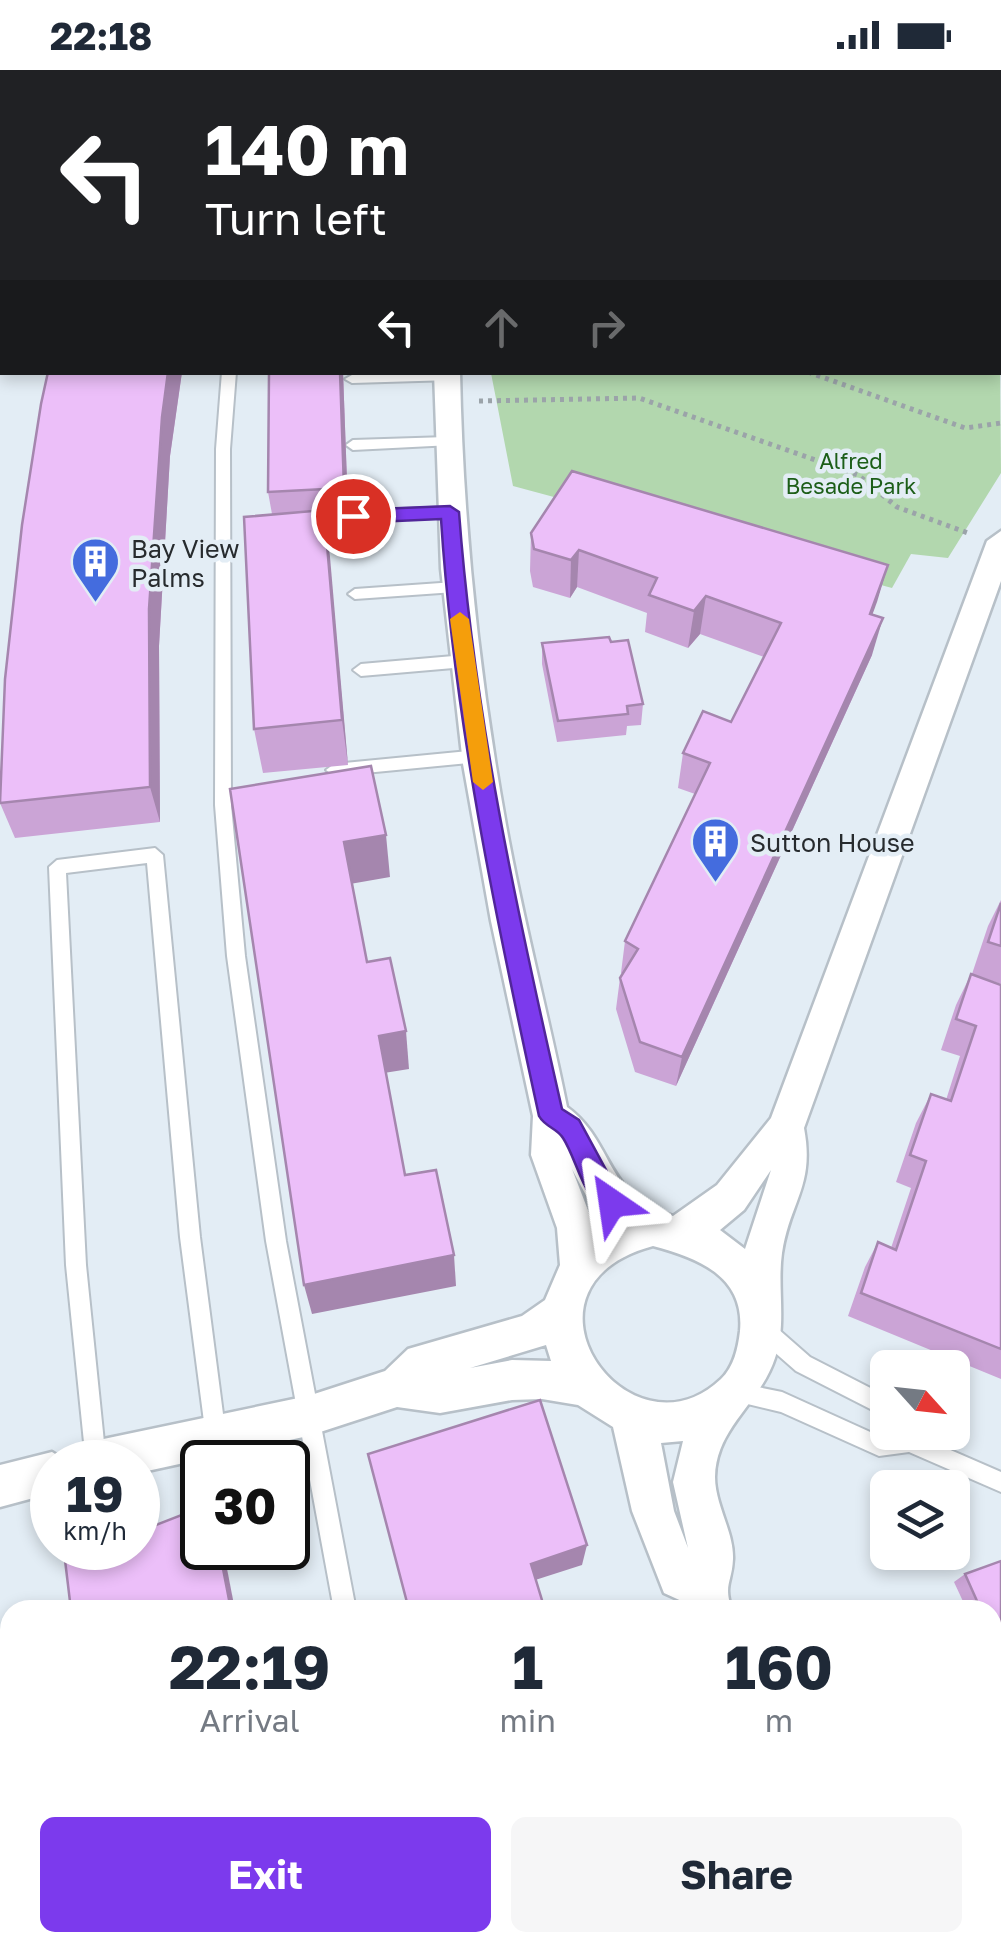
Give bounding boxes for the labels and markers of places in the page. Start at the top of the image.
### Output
pin [311,474,396,559]
place label: Bay View Palms [131,533,240,593]
building icon: Bay View Palms [70,536,122,604]
building icon: Sutton House [689,816,741,884]
place label: Sutton House [750,827,914,858]

